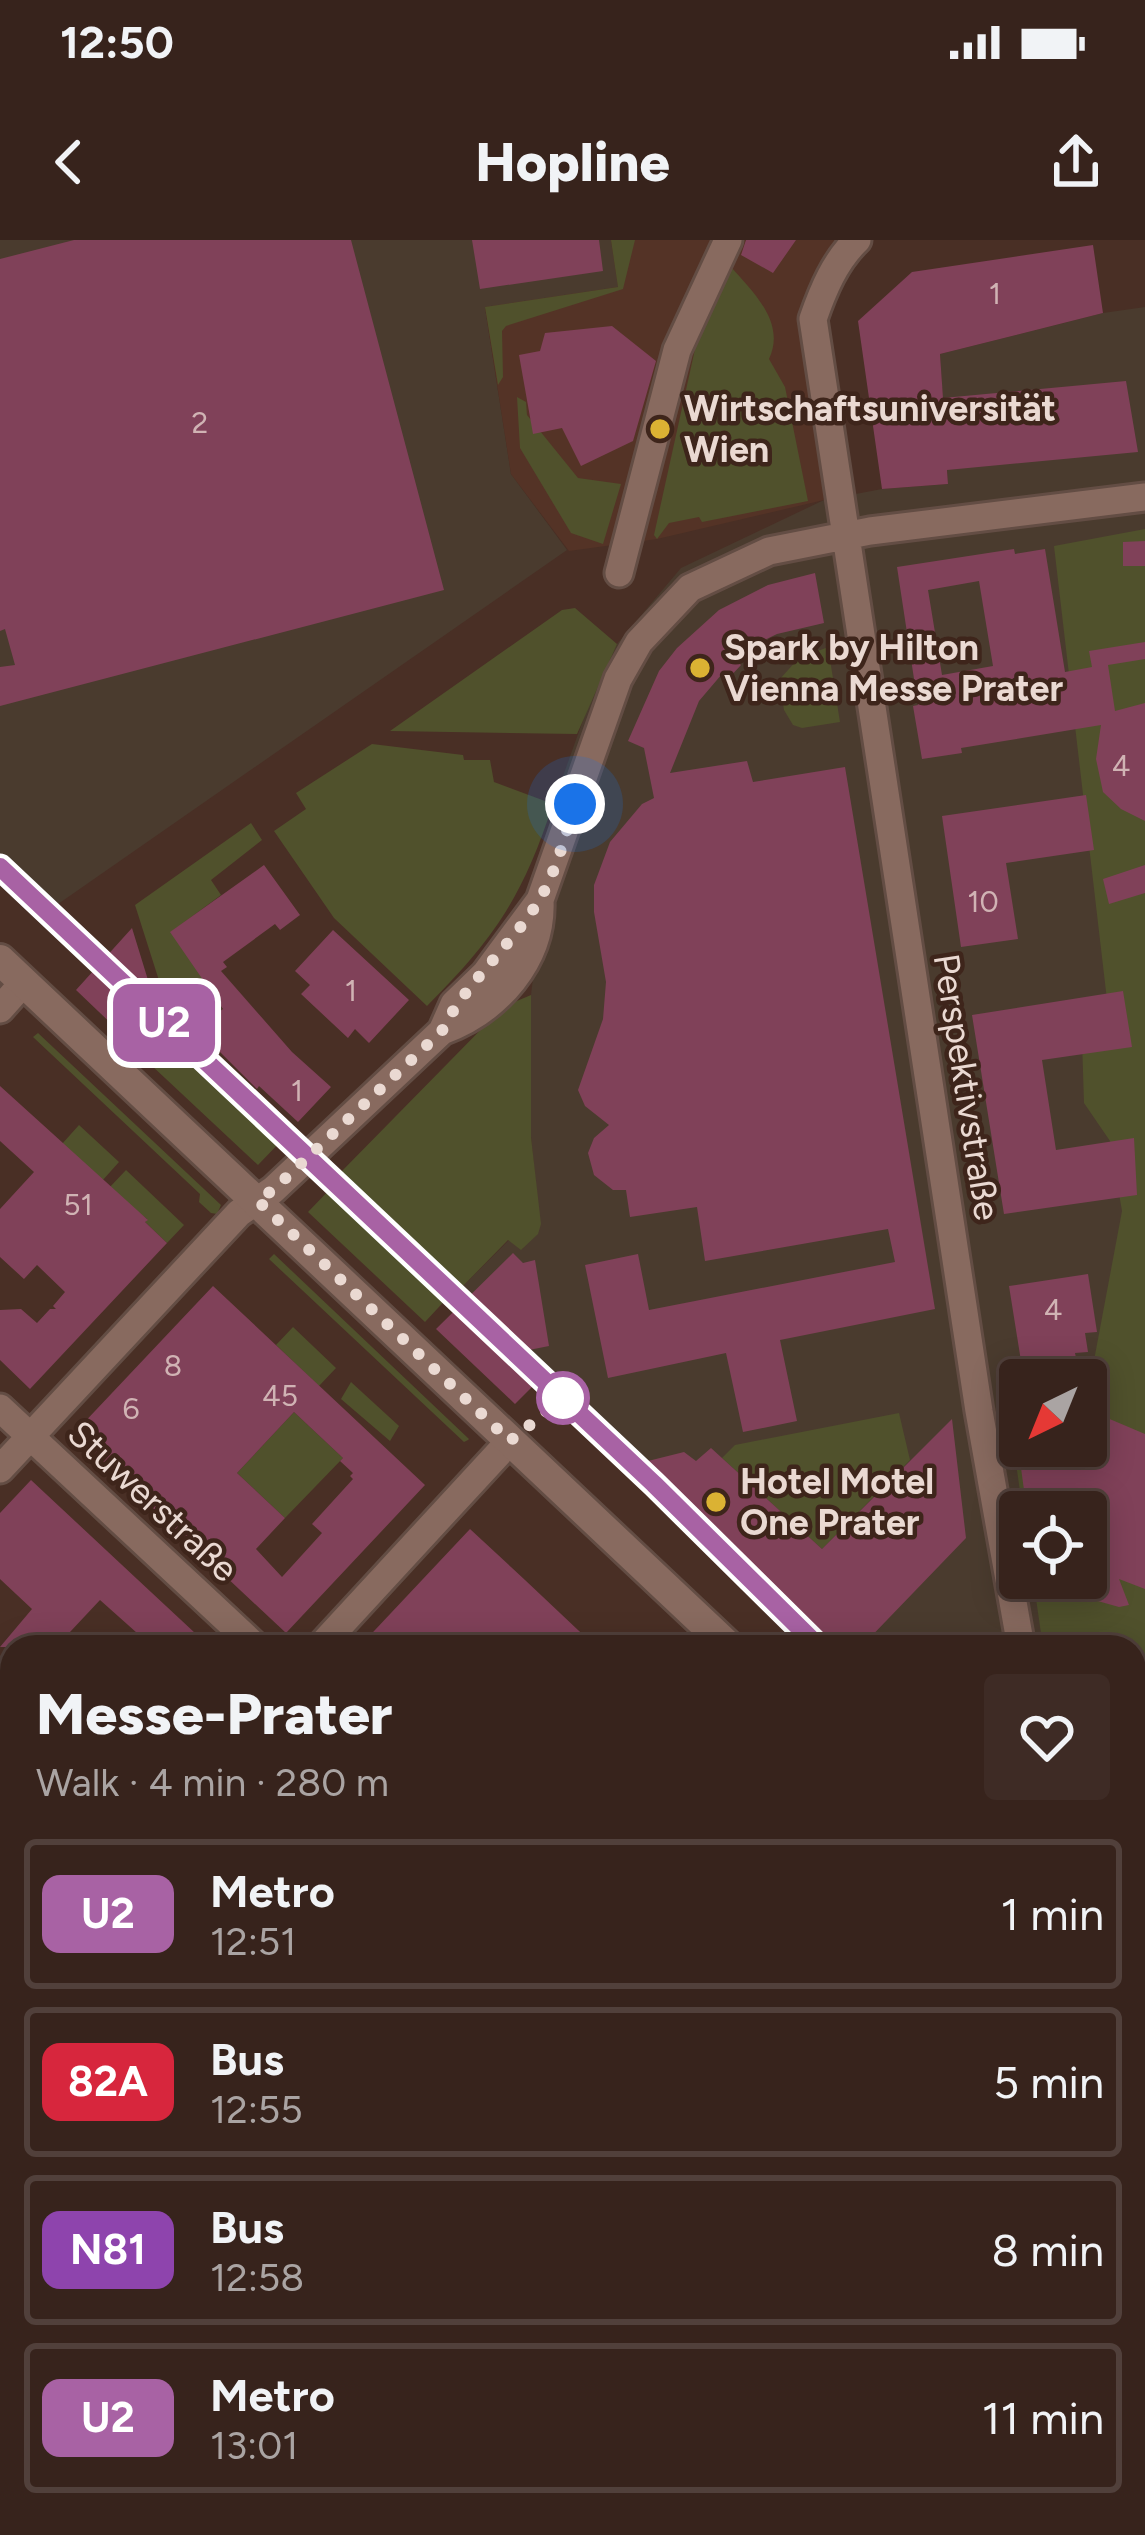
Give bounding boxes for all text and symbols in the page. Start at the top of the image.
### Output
text: 12:50 [60,15,174,69]
icon: back [36,129,102,195]
icon: share [1043,129,1109,195]
text: Hopline [475,130,670,195]
house number: 1 [989,275,1001,312]
place label: Wirtschaftsuniversität Wien [684,387,1056,471]
house number: 2 [192,404,208,441]
marker: Wirtschaftsuniversität Wien [647,416,673,442]
place label: Spark by Hilton Vienna Messe Prater [724,626,1063,710]
marker: Spark by Hilton Vienna Messe Prater [687,655,713,681]
house number: 4 [1112,747,1130,784]
your location [545,774,605,834]
house number: 10 [967,883,999,920]
street label: Perspektivstraße [925,951,1009,1223]
house number: 1 [345,972,357,1009]
line badge: U2 [110,984,218,1062]
text: U2 [137,997,191,1048]
house number: 1 [291,1072,303,1109]
house number: 51 [63,1186,93,1223]
house number: 4 [1044,1291,1062,1328]
house number: 8 [164,1347,182,1384]
north arrow [999,1359,1107,1467]
map controls [999,1359,1107,1599]
unlabelled marker [538,1373,588,1423]
house number: 45 [262,1377,298,1414]
house number: 6 [123,1390,140,1427]
street label: Stuwerstraße [59,1412,247,1590]
place label: Hotel Motel One Prater [740,1460,934,1544]
marker: Hotel Motel One Prater [703,1489,729,1515]
button: locate [999,1491,1107,1599]
button: heart [984,1674,1110,1800]
text: Messe-Prater [36,1680,393,1748]
text: Walk · 4 min · 280 m [36,1759,389,1806]
text: Metro [210,1864,335,1918]
text: 1 min [1000,1887,1104,1941]
text: U2 [81,1888,135,1939]
text: 12:51 [210,1918,296,1965]
text: Bus [210,2032,284,2086]
text: 5 min [993,2055,1104,2109]
text: 82A [68,2056,148,2107]
text: 12:55 [210,2086,303,2133]
text: Bus [210,2200,284,2254]
text: 8 min [991,2223,1104,2277]
text: N81 [70,2224,146,2275]
text: 12:58 [210,2254,304,2301]
text: Metro [210,2368,335,2422]
text: 11 min [982,2391,1104,2445]
text: U2 [81,2392,135,2443]
text: 13:01 [210,2422,298,2469]

